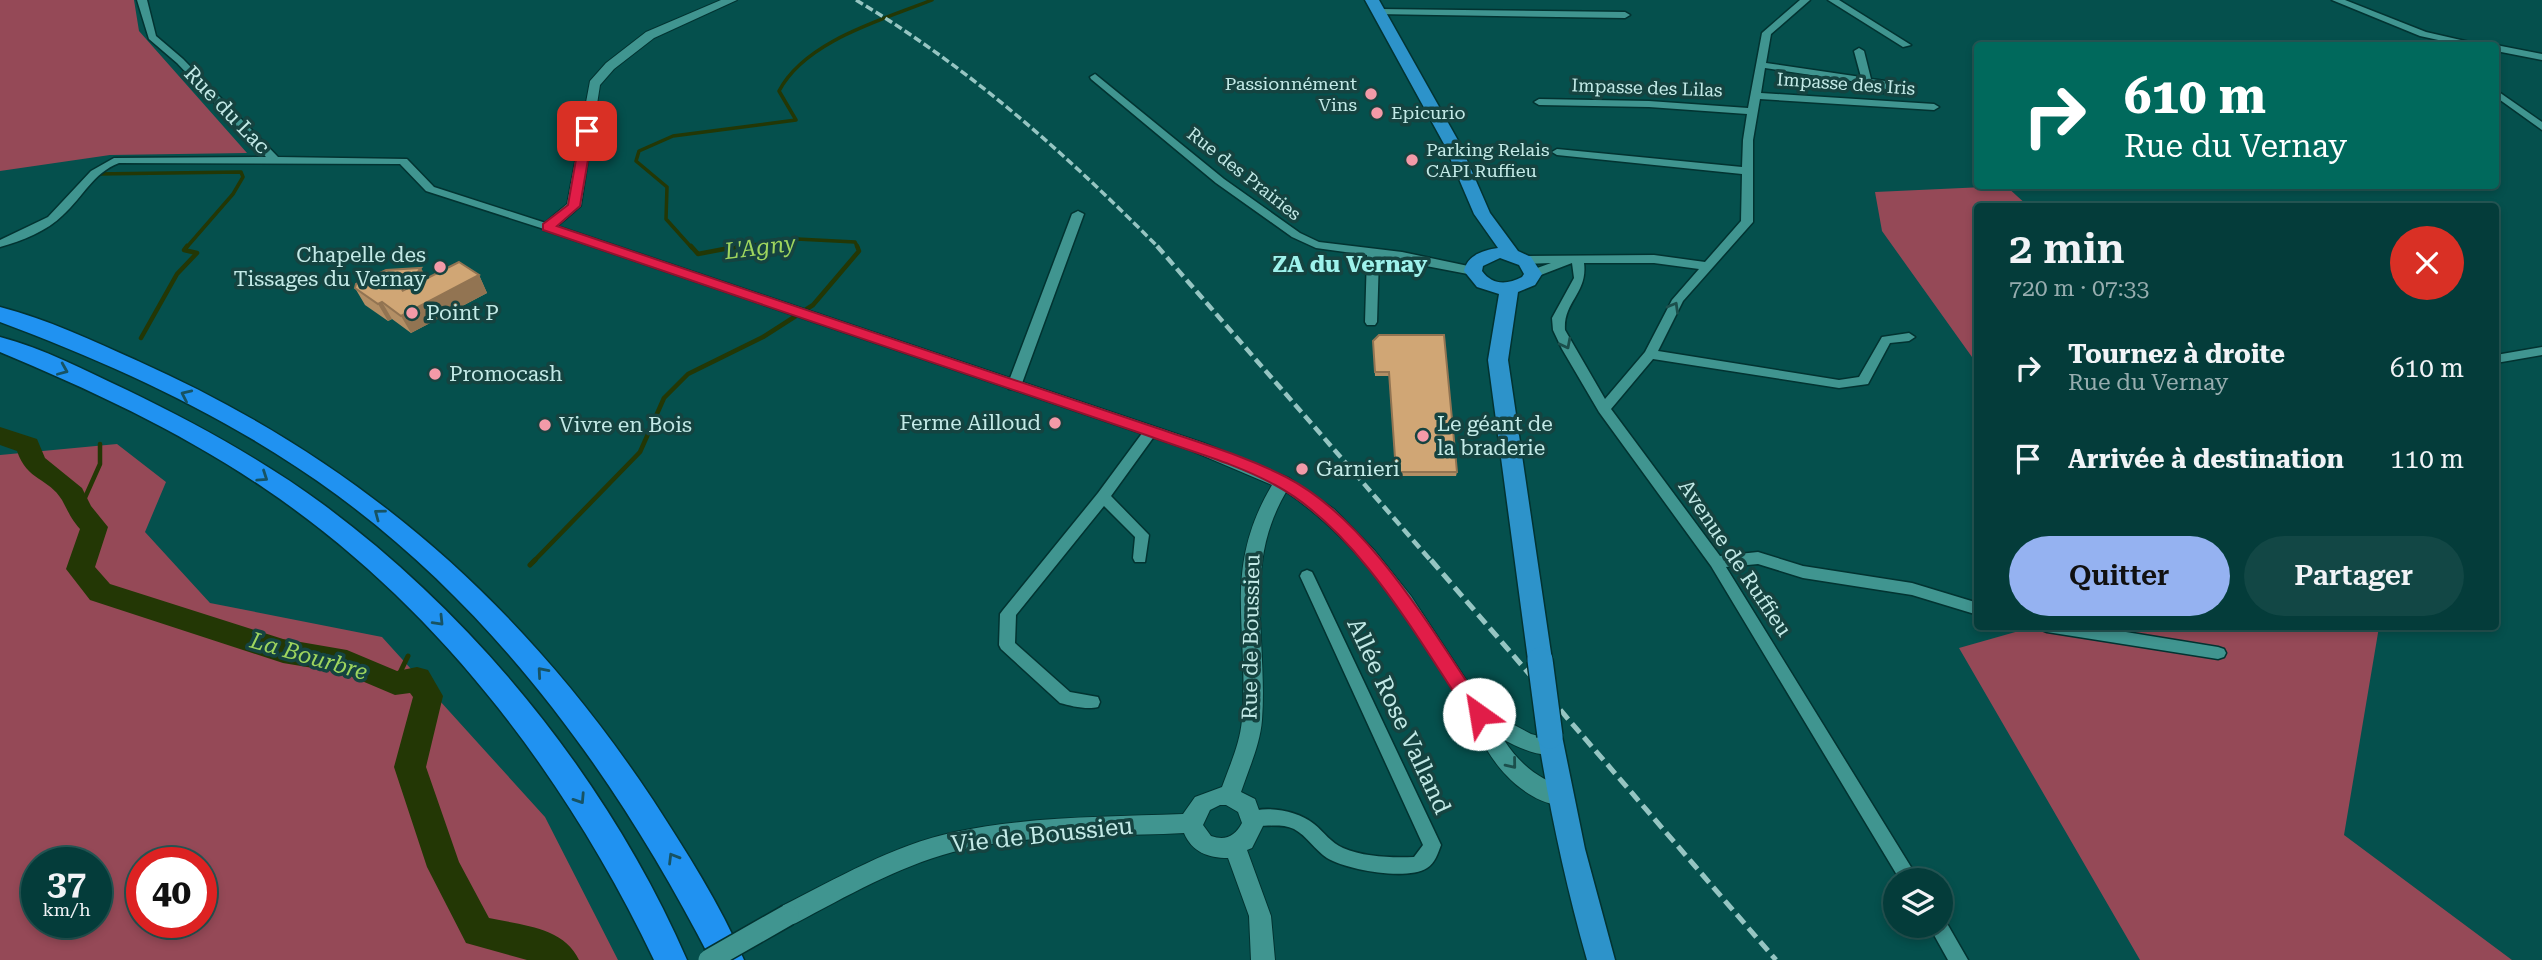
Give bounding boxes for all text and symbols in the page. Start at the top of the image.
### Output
street label: Rue du Lac [179,61,275,159]
street label: Impasse des Iris [1776,68,1916,99]
text: 610 m [2124,68,2266,125]
icon: right [2009,70,2100,161]
place label: Passionnément Vins [1225,73,1357,115]
street label: Impasse des Lilas [1571,74,1723,101]
marker: Passionnément Vins [1363,86,1379,102]
pin [557,101,617,161]
place label: Epicurio [1391,102,1466,123]
marker: Epicurio [1369,105,1385,121]
icon: arrive [568,112,606,150]
street label: Rue des Prairies [1183,123,1305,224]
text: Rue du Vernay [2124,127,2347,165]
place label: Parking Relais CAPI Ruffieu [1426,139,1549,181]
marker: Parking Relais CAPI Ruffieu [1404,152,1420,168]
text: 2 min [2009,224,2125,273]
button: close [2390,226,2464,300]
water label: L'Agny [722,230,798,265]
place label: Chapelle des Tissages du Vernay [233,243,427,291]
district label: ZA du Vernay [1273,251,1428,278]
marker: Chapelle des Tissages du Vernay [432,259,448,275]
text: 720 m · 07:33 [2009,275,2149,302]
place label: Point P [426,301,499,325]
one-way arrow [1666,302,1679,315]
marker: Point P [404,305,420,321]
one-way arrow [1557,337,1571,349]
text: Tournez à droite [2068,339,2285,369]
icon: right [2009,349,2047,387]
text: 610 m [2390,353,2464,383]
one-way arrow [56,362,68,376]
place label: Promocash [449,362,563,386]
marker: Promocash [427,366,443,382]
text: Rue du Vernay [2068,369,2228,396]
one-way arrow [181,389,193,403]
place label: Ferme Ailloud [899,411,1042,435]
place label: Le géant de la braderie [1437,412,1553,460]
place label: Vivre en Bois [559,413,692,437]
marker: Ferme Ailloud [1047,415,1063,431]
marker: Vivre en Bois [537,417,553,433]
marker: Le géant de la braderie [1415,428,1431,444]
icon: arrive [2009,440,2047,478]
text: Arrivée à destination [2068,444,2344,474]
text: 110 m [2390,444,2464,474]
place label: Garnieri [1316,457,1400,481]
marker: Garnieri [1294,461,1310,477]
one-way arrow [255,469,268,482]
street label: Avenue de Ruffieu [1674,475,1796,641]
one-way arrow [375,510,387,523]
button: Quitter [2009,536,2230,616]
button: Partager [2244,536,2464,616]
street label: Rue de Boussieu [1238,554,1264,720]
one-way arrow [431,613,444,626]
street label: Allée Rose Valland [1341,614,1457,818]
water label: La Bourbre [246,627,371,686]
one-way arrow [538,668,551,681]
position arrow [1442,677,1516,751]
one-way arrow [1503,757,1516,769]
one-way arrow [571,791,584,804]
street label: Vie de Boussieu [950,812,1134,858]
speed limit sign: 40 [126,847,217,938]
one-way arrow [669,853,682,866]
text: 37 [47,863,86,904]
map controls [1883,868,1953,938]
button: layers [1883,868,1953,938]
text: km/h [42,899,91,920]

